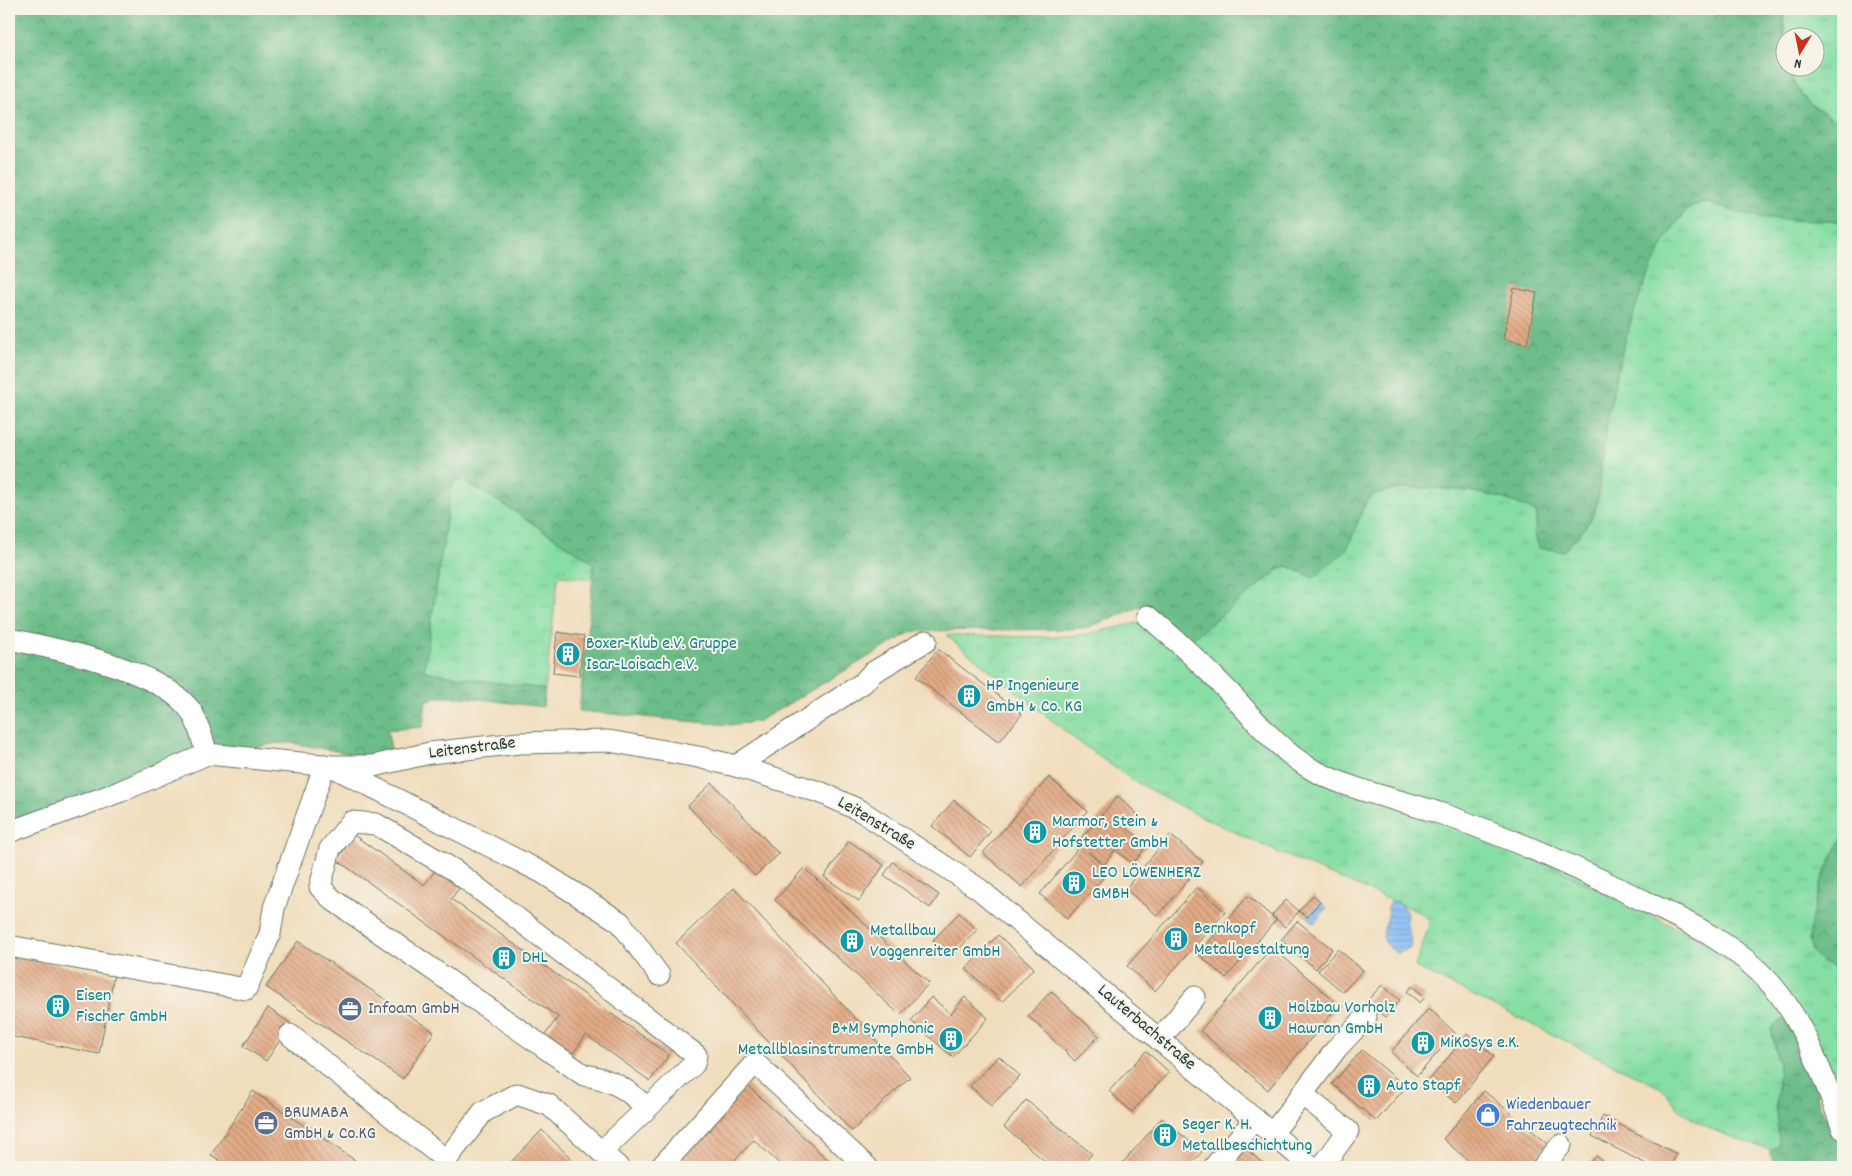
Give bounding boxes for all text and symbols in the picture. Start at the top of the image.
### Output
north arrow [1774,28,1824,78]
text: N [1793,52,1803,73]
place label: Boxer-Klub e.V. Gruppe Isar-Loisach e.V. [586,632,737,678]
building icon: Boxer-Klub e.V. Gruppe Isar-Loisach e.V. [555,641,581,667]
place label: HP Ingenieure GmbH & Co. KG [986,674,1082,720]
building icon: HP Ingenieure GmbH & Co. KG [956,683,982,709]
street label: Leitenstraße [427,731,517,767]
street label: Leitenstraße [832,791,920,857]
place label: Marmor, Stein & Hofstetter GmbH [1052,810,1168,856]
building icon: Marmor, Stein & Hofstetter GmbH [1022,819,1048,845]
place label: LEO LÖWENHERZ GMBH [1092,861,1201,907]
building icon: LEO LÖWENHERZ GMBH [1061,870,1087,896]
place label: Bernkopf Metallgestaltung [1194,917,1310,963]
place label: Metallbau Voggenreiter GmbH [870,919,1000,965]
building icon: Bernkopf Metallgestaltung [1163,926,1189,952]
building icon: Metallbau Voggenreiter GmbH [839,928,865,954]
building icon: DHL [491,945,517,971]
place label: DHL [522,946,549,971]
street label: Lauterbachstraße [1091,979,1201,1077]
place label: Eisen Fischer GmbH [76,984,168,1030]
building icon: Eisen Fischer GmbH [45,993,71,1019]
office icon: Infoam GmbH [337,996,363,1022]
place label: Holzbau Vorholz Hawran GmbH [1288,996,1395,1042]
place label: Infoam GmbH [368,997,460,1022]
building icon: Holzbau Vorholz Hawran GmbH [1257,1005,1283,1031]
place label: B+M Symphonic Metallblasinstrumente GmbH [738,1017,934,1063]
building icon: B+M Symphonic Metallblasinstrumente GmbH [938,1026,964,1052]
building icon: MiKoSys e.K. [1410,1030,1436,1056]
place label: MiKoSys e.K. [1440,1031,1519,1056]
building icon: Auto Stapf [1356,1073,1382,1099]
place label: Auto Stapf [1386,1074,1461,1099]
place label: Wiedenbauer Fahrzeugtechnik [1506,1093,1617,1139]
place label: BRUMABA GmbH & Co.KG [284,1101,376,1147]
shop icon: Wiedenbauer Fahrzeugtechnik [1475,1102,1501,1128]
office icon: BRUMABA GmbH & Co.KG [253,1110,279,1136]
place label: Seger K. H. Metallbeschichtung [1182,1113,1312,1159]
building icon: Seger K. H. Metallbeschichtung [1152,1122,1178,1148]

